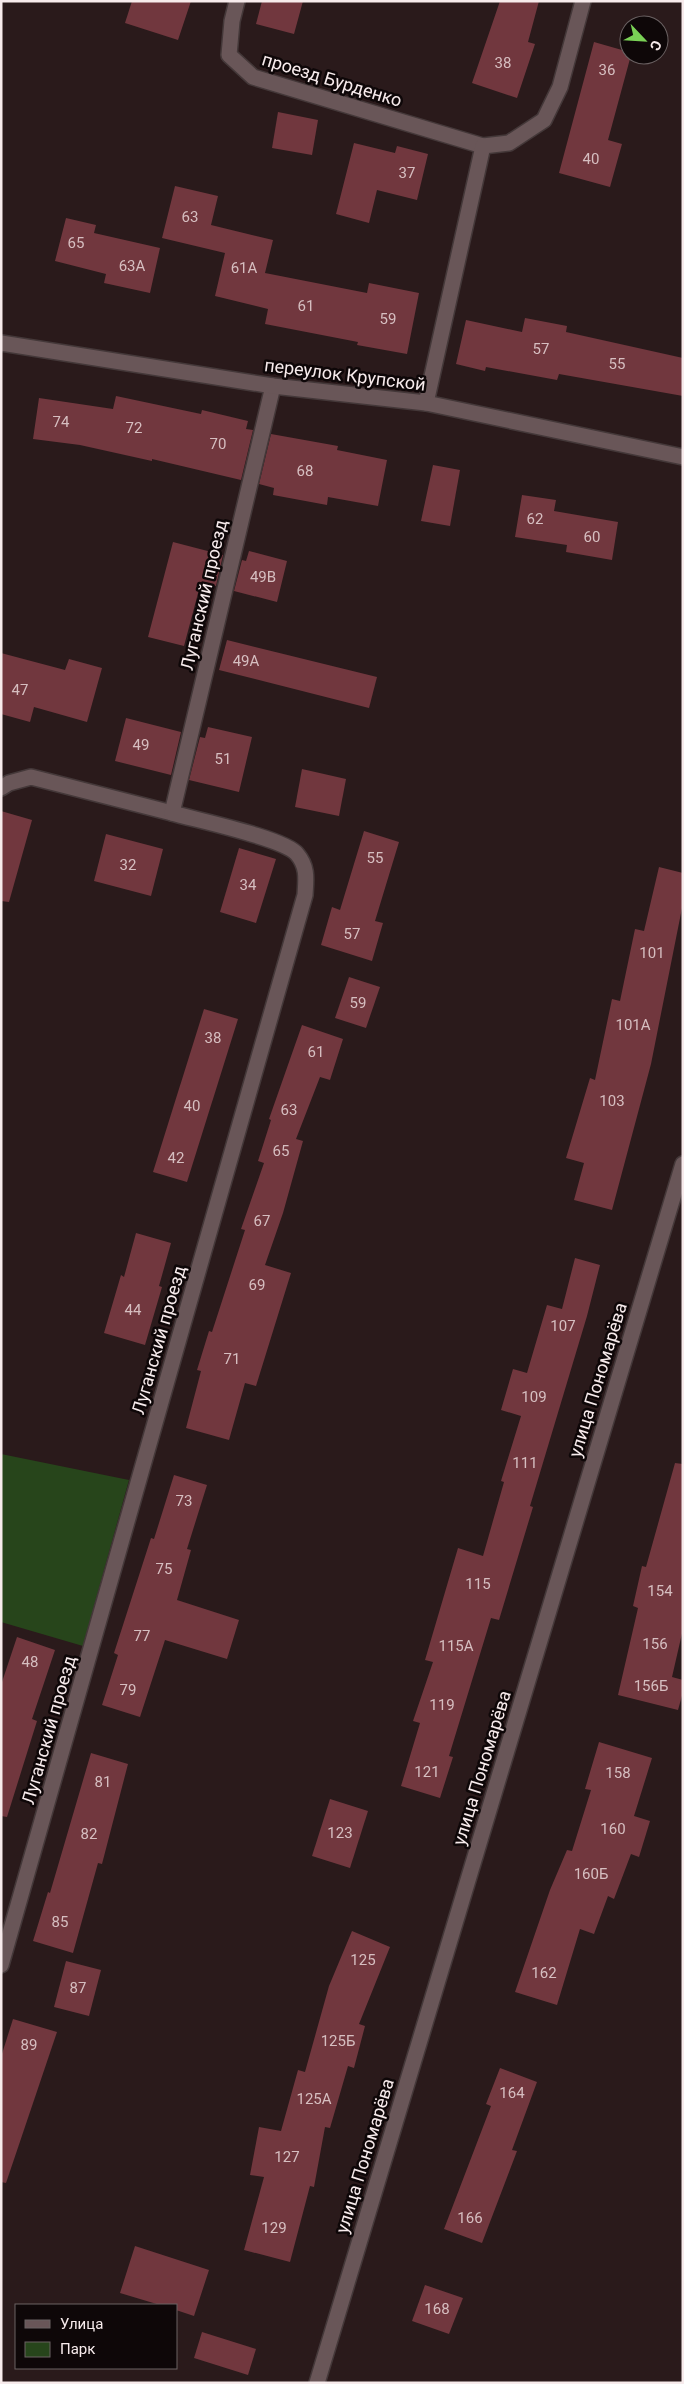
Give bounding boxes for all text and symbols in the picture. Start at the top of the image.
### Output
north arrow [619,15,669,65]
text: С [647,38,665,53]
street label: проезд Бурденко [260,48,405,111]
house number: 38 [495,54,511,72]
house number: 36 [599,61,615,79]
house number: 40 [583,150,599,168]
house number: 37 [399,164,415,182]
house number: 63 [182,208,198,226]
house number: 65 [68,234,84,252]
house number: 63А [119,257,146,275]
house number: 61А [231,259,258,277]
house number: 61 [298,297,314,315]
house number: 59 [380,310,396,328]
house number: 57 [533,340,549,358]
street label: переулок Крупской [263,354,427,395]
house number: 55 [609,355,625,373]
house number: 74 [53,413,70,431]
house number: 72 [126,419,142,437]
house number: 70 [210,435,226,453]
house number: 68 [297,462,313,480]
house number: 62 [527,510,543,528]
street label: Луганский проезд [176,518,231,672]
house number: 60 [584,528,600,546]
house number: 49В [250,568,276,586]
house number: 49А [233,652,260,670]
house number: 47 [12,681,28,699]
house number: 49 [133,736,149,754]
house number: 51 [215,750,231,768]
house number: 55 [367,849,383,867]
house number: 32 [120,856,136,874]
house number: 34 [240,876,257,894]
house number: 57 [344,925,360,943]
house number: 101 [639,944,665,962]
house number: 59 [350,994,366,1012]
house number: 101А [615,1016,651,1034]
house number: 38 [205,1029,221,1047]
house number: 61 [308,1043,324,1061]
house number: 103 [599,1092,625,1110]
house number: 40 [184,1097,200,1115]
house number: 63 [281,1101,297,1119]
house number: 65 [273,1142,289,1160]
house number: 42 [168,1149,184,1167]
house number: 67 [254,1212,270,1230]
street label: Луганский проезд [127,1263,190,1417]
house number: 69 [249,1276,265,1294]
street label: улица Пономарёва [564,1300,631,1460]
house number: 44 [125,1301,142,1319]
house number: 107 [550,1317,576,1335]
house number: 71 [224,1350,240,1368]
house number: 109 [521,1388,547,1406]
house number: 111 [512,1454,538,1472]
house number: 73 [176,1492,192,1510]
house number: 75 [156,1560,172,1578]
house number: 115 [465,1575,491,1593]
house number: 154 [647,1582,673,1600]
house number: 77 [134,1627,150,1645]
house number: 156 [642,1635,668,1653]
house number: 115А [438,1637,474,1655]
street label: Луганский проезд [17,1653,80,1807]
house number: 48 [22,1653,38,1671]
house number: 156Б [634,1677,668,1695]
house number: 79 [120,1681,136,1699]
street label: улица Пономарёва [448,1688,515,1848]
house number: 119 [429,1696,455,1714]
house number: 121 [414,1763,440,1781]
house number: 158 [605,1764,631,1782]
house number: 81 [95,1773,111,1791]
house number: 160 [600,1820,626,1838]
house number: 123 [327,1824,353,1842]
house number: 82 [81,1825,97,1843]
house number: 160Б [574,1865,608,1883]
house number: 85 [52,1913,68,1931]
house number: 125 [350,1951,376,1969]
house number: 162 [531,1964,557,1982]
house number: 87 [70,1979,86,1997]
house number: 125Б [321,2032,355,2050]
house number: 89 [21,2036,37,2054]
street label: улица Пономарёва [331,2076,398,2236]
house number: 164 [499,2084,525,2102]
house number: 125А [296,2090,332,2108]
house number: 127 [274,2148,300,2166]
house number: 166 [457,2209,483,2227]
house number: 129 [261,2219,287,2237]
house number: 168 [424,2300,450,2318]
legend [15,2304,178,2369]
text: Улица [60,2315,103,2333]
text: Парк [60,2340,95,2358]

